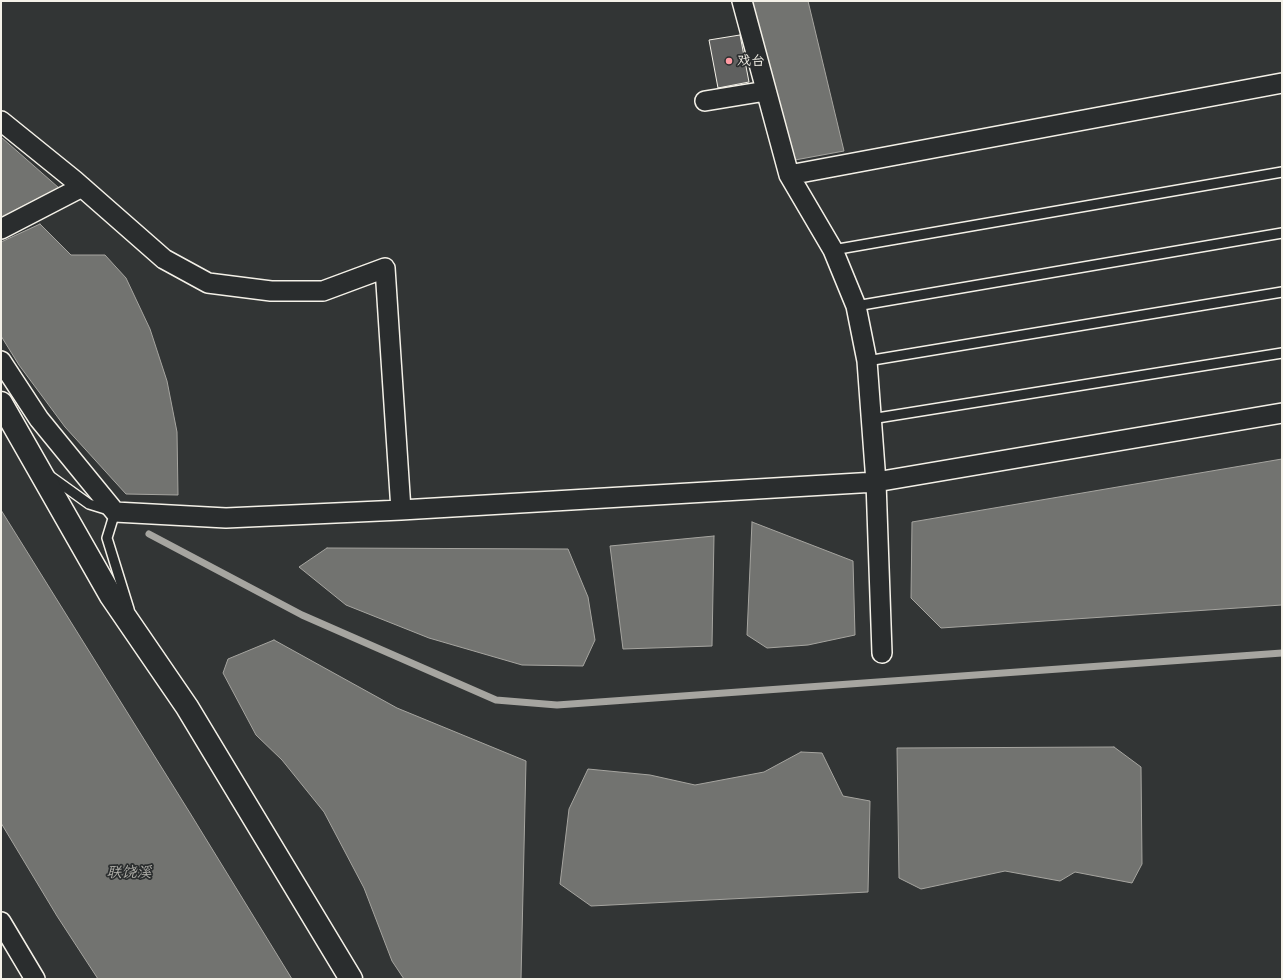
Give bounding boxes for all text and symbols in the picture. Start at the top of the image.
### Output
place label: 戏台 [737,53,765,69]
marker: 戏台 [724,56,734,66]
water label: 联饶溪 [107,864,151,882]

